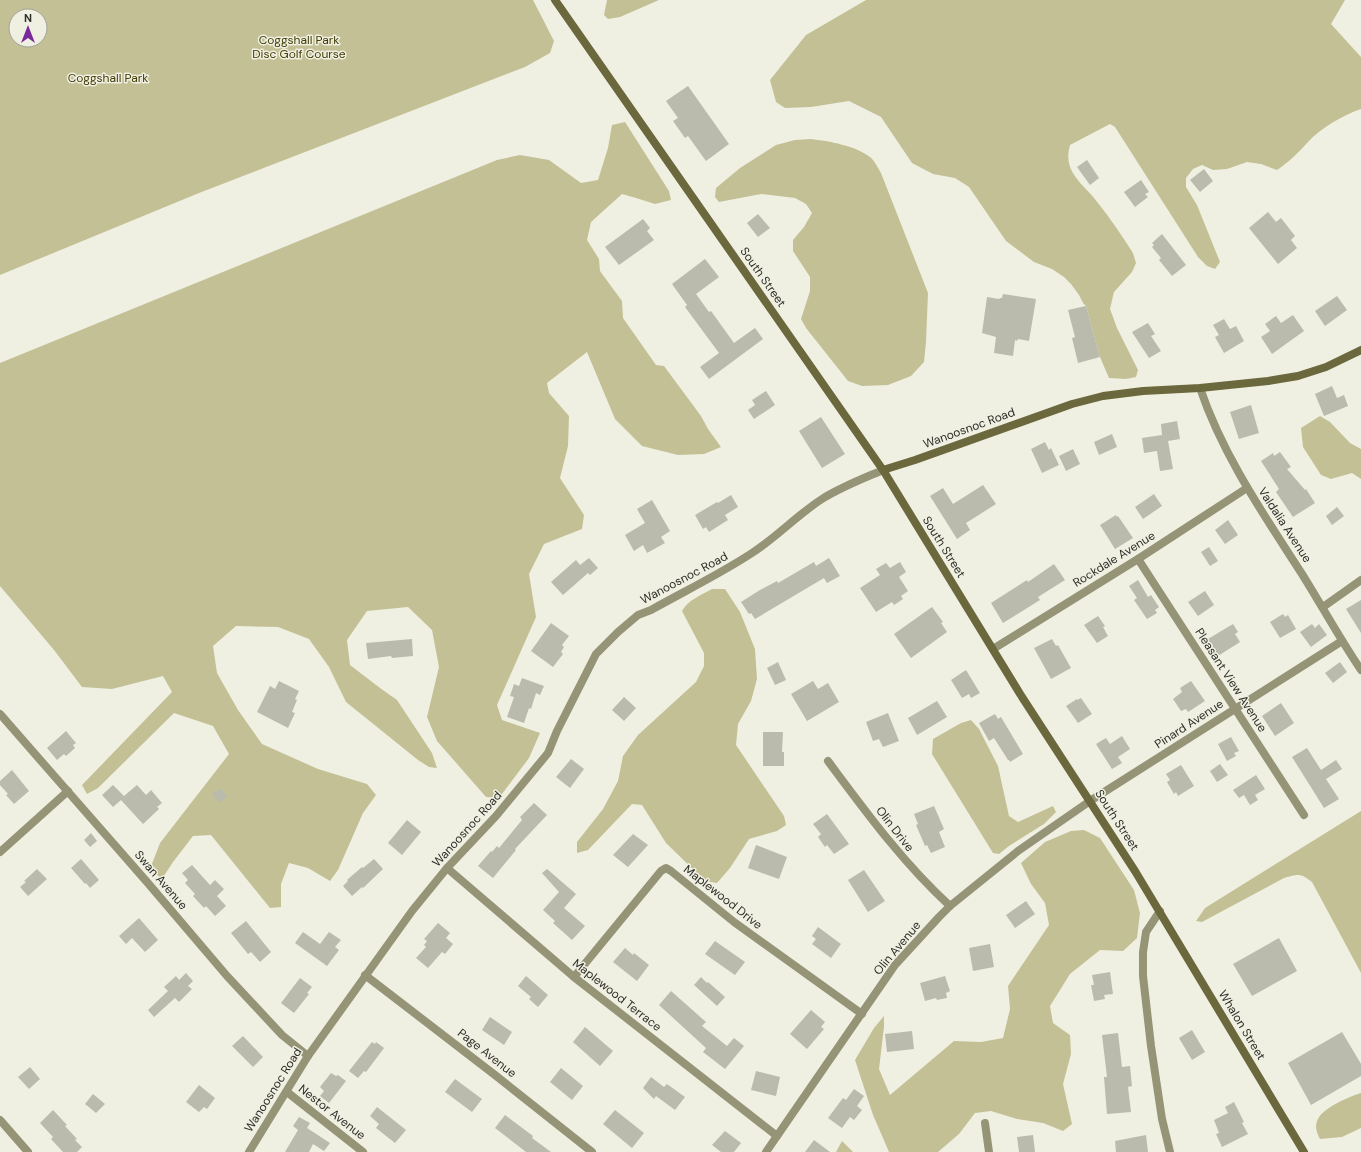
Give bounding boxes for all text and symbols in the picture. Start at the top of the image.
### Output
north arrow [8,8,48,48]
text: N [24,11,32,25]
park label: Coggshall Park Disc Golf Course [252,32,346,62]
park label: Coggshall Park [68,70,148,86]
street label: South Street [736,244,790,310]
street label: Wanoosnoc Road [921,404,1017,452]
street label: Valdalia Avenue [1255,484,1315,566]
street label: South Street [919,513,969,581]
street label: Rockdale Avenue [1070,527,1158,591]
street label: Wanoosnoc Road [638,548,730,608]
street label: Pleasant View Avenue [1191,625,1271,735]
street label: Pinard Avenue [1152,696,1227,752]
street label: South Street [1091,786,1143,854]
street label: Wanoosnoc Road [429,788,505,870]
street label: Olin Drive [872,803,918,855]
street label: Swan Avenue [131,847,191,913]
street label: Maplewood Drive [680,861,766,933]
street label: Olin Avenue [870,918,924,978]
street label: Maplewood Terrace [569,955,665,1035]
street label: Whalon Street [1215,987,1269,1063]
street label: Page Avenue [454,1025,520,1081]
street label: Wanoosnoc Road [241,1045,305,1135]
street label: Nestor Avenue [295,1081,369,1143]

